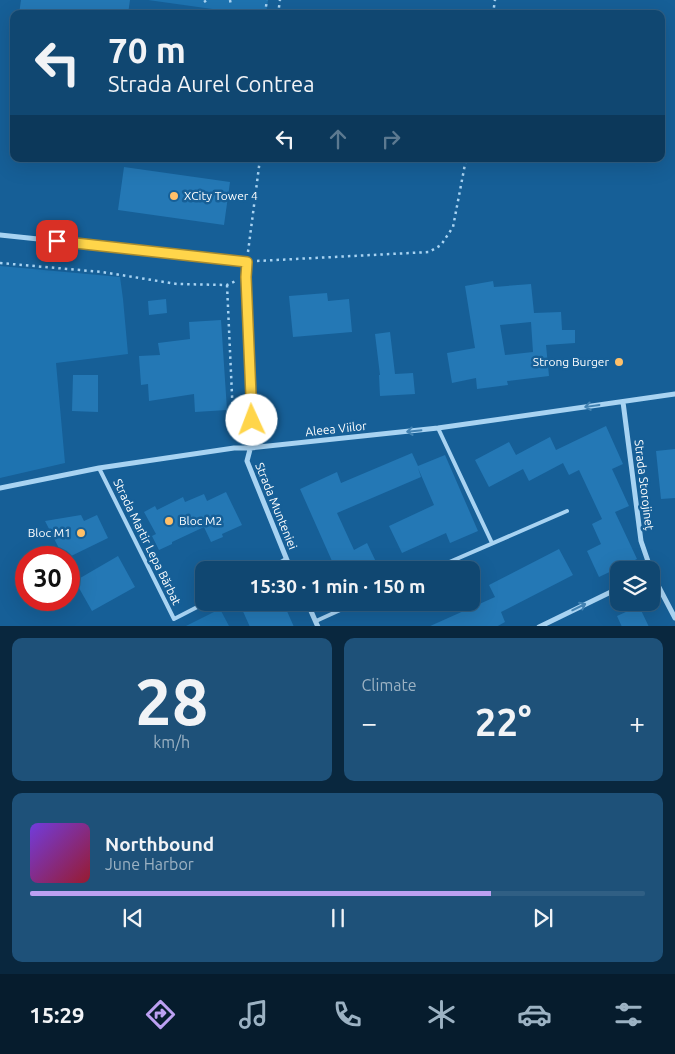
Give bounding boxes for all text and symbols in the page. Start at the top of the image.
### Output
icon: left [25,30,90,95]
text: 70 m [108,30,186,70]
text: Strada Aurel Contrea [108,71,314,96]
icon: left [271,125,299,153]
icon: ahead [324,125,352,153]
icon: right [377,125,405,153]
place label: XCity Tower 4 [184,189,258,202]
marker: XCity Tower 4 [168,190,180,202]
pin [36,220,78,262]
icon: arrive [43,227,71,255]
place label: Strong Burger [533,355,609,368]
marker: Strong Burger [613,356,625,368]
position arrow [225,393,277,445]
one-way arrow [584,402,600,412]
street label: Aleea Viilor [305,419,368,438]
one-way arrow [406,426,422,436]
street label: Strada Storojineț [632,439,657,531]
street label: Strada Munteniei [253,461,300,551]
street label: Strada Martir Lepa Bărbat [111,477,184,607]
place label: Bloc M2 [179,514,222,527]
marker: Bloc M2 [163,515,175,527]
place label: Bloc M1 [28,526,71,539]
marker: Bloc M1 [75,527,87,539]
speed limit sign: 30 [15,546,80,611]
map controls [610,561,660,611]
button: layers [610,561,660,611]
text: 15:30 · 1 min · 150 m [250,575,425,597]
one-way arrow [571,602,586,611]
text: 28 [135,664,208,737]
text: Climate [362,676,417,694]
text: 22° [475,701,531,743]
text: − [362,707,377,738]
text: + [629,707,645,738]
text: km/h [153,733,190,751]
text: Northbound [105,833,214,855]
text: June Harbor [105,855,194,873]
icon: previous [119,904,147,932]
icon: pause [324,904,352,932]
icon: next [529,904,557,932]
icon: directions [143,997,178,1032]
icon: music [236,997,271,1032]
icon: phone [330,997,365,1032]
icon: climate [424,997,459,1032]
icon: car [517,997,552,1032]
icon: filters [611,997,646,1032]
text: 15:29 [29,1002,84,1027]

